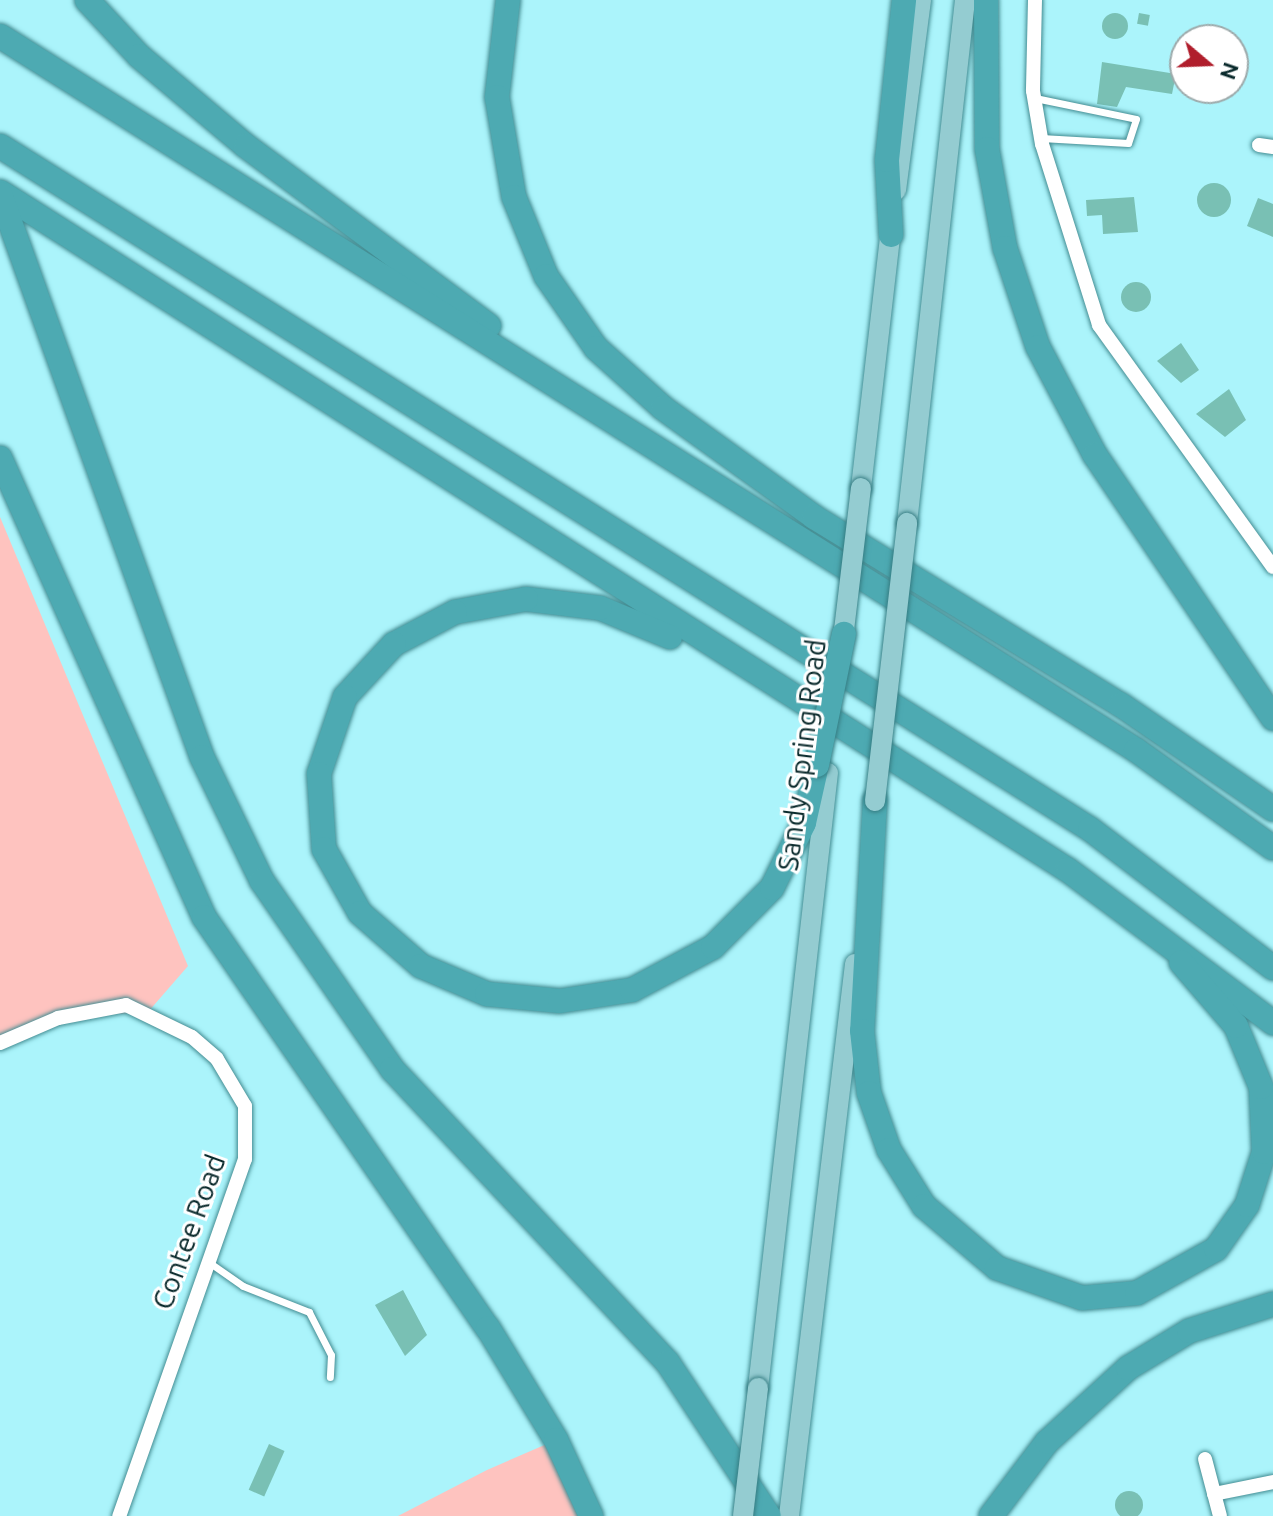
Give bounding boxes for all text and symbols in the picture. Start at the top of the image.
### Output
north arrow [1169,24,1249,104]
text: N [1216,59,1245,83]
street label: Sandy Spring Road [771,637,833,873]
street label: Contee Road [145,1150,233,1314]

